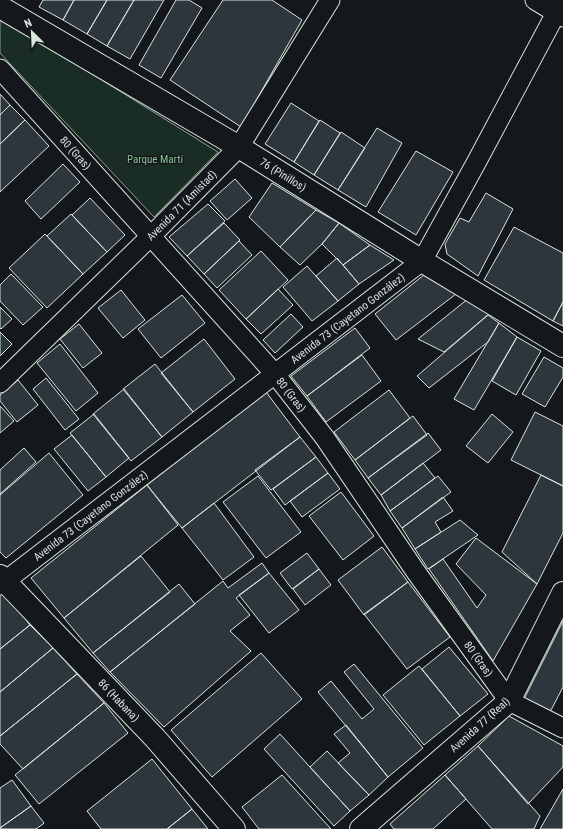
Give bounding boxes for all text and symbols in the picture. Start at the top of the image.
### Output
north arrow [12,12,52,52]
text: N [22,16,34,31]
street label: 80 (Gras) [57,134,94,172]
park label: Parque Martí [127,153,183,166]
street label: 76 (Pinillos) [257,155,309,194]
street label: Avenida 71 (Amistad) [144,167,219,243]
street label: Avenida 73 (Cayetano González) [288,270,407,366]
street label: 80 (Gras) [274,375,309,415]
street label: Avenida 73 (Cayetano González) [31,468,150,564]
street label: 80 (Gras) [462,639,496,679]
street label: 86 (Habana) [96,676,142,724]
street label: Avenida 77 (Real) [447,695,513,755]

